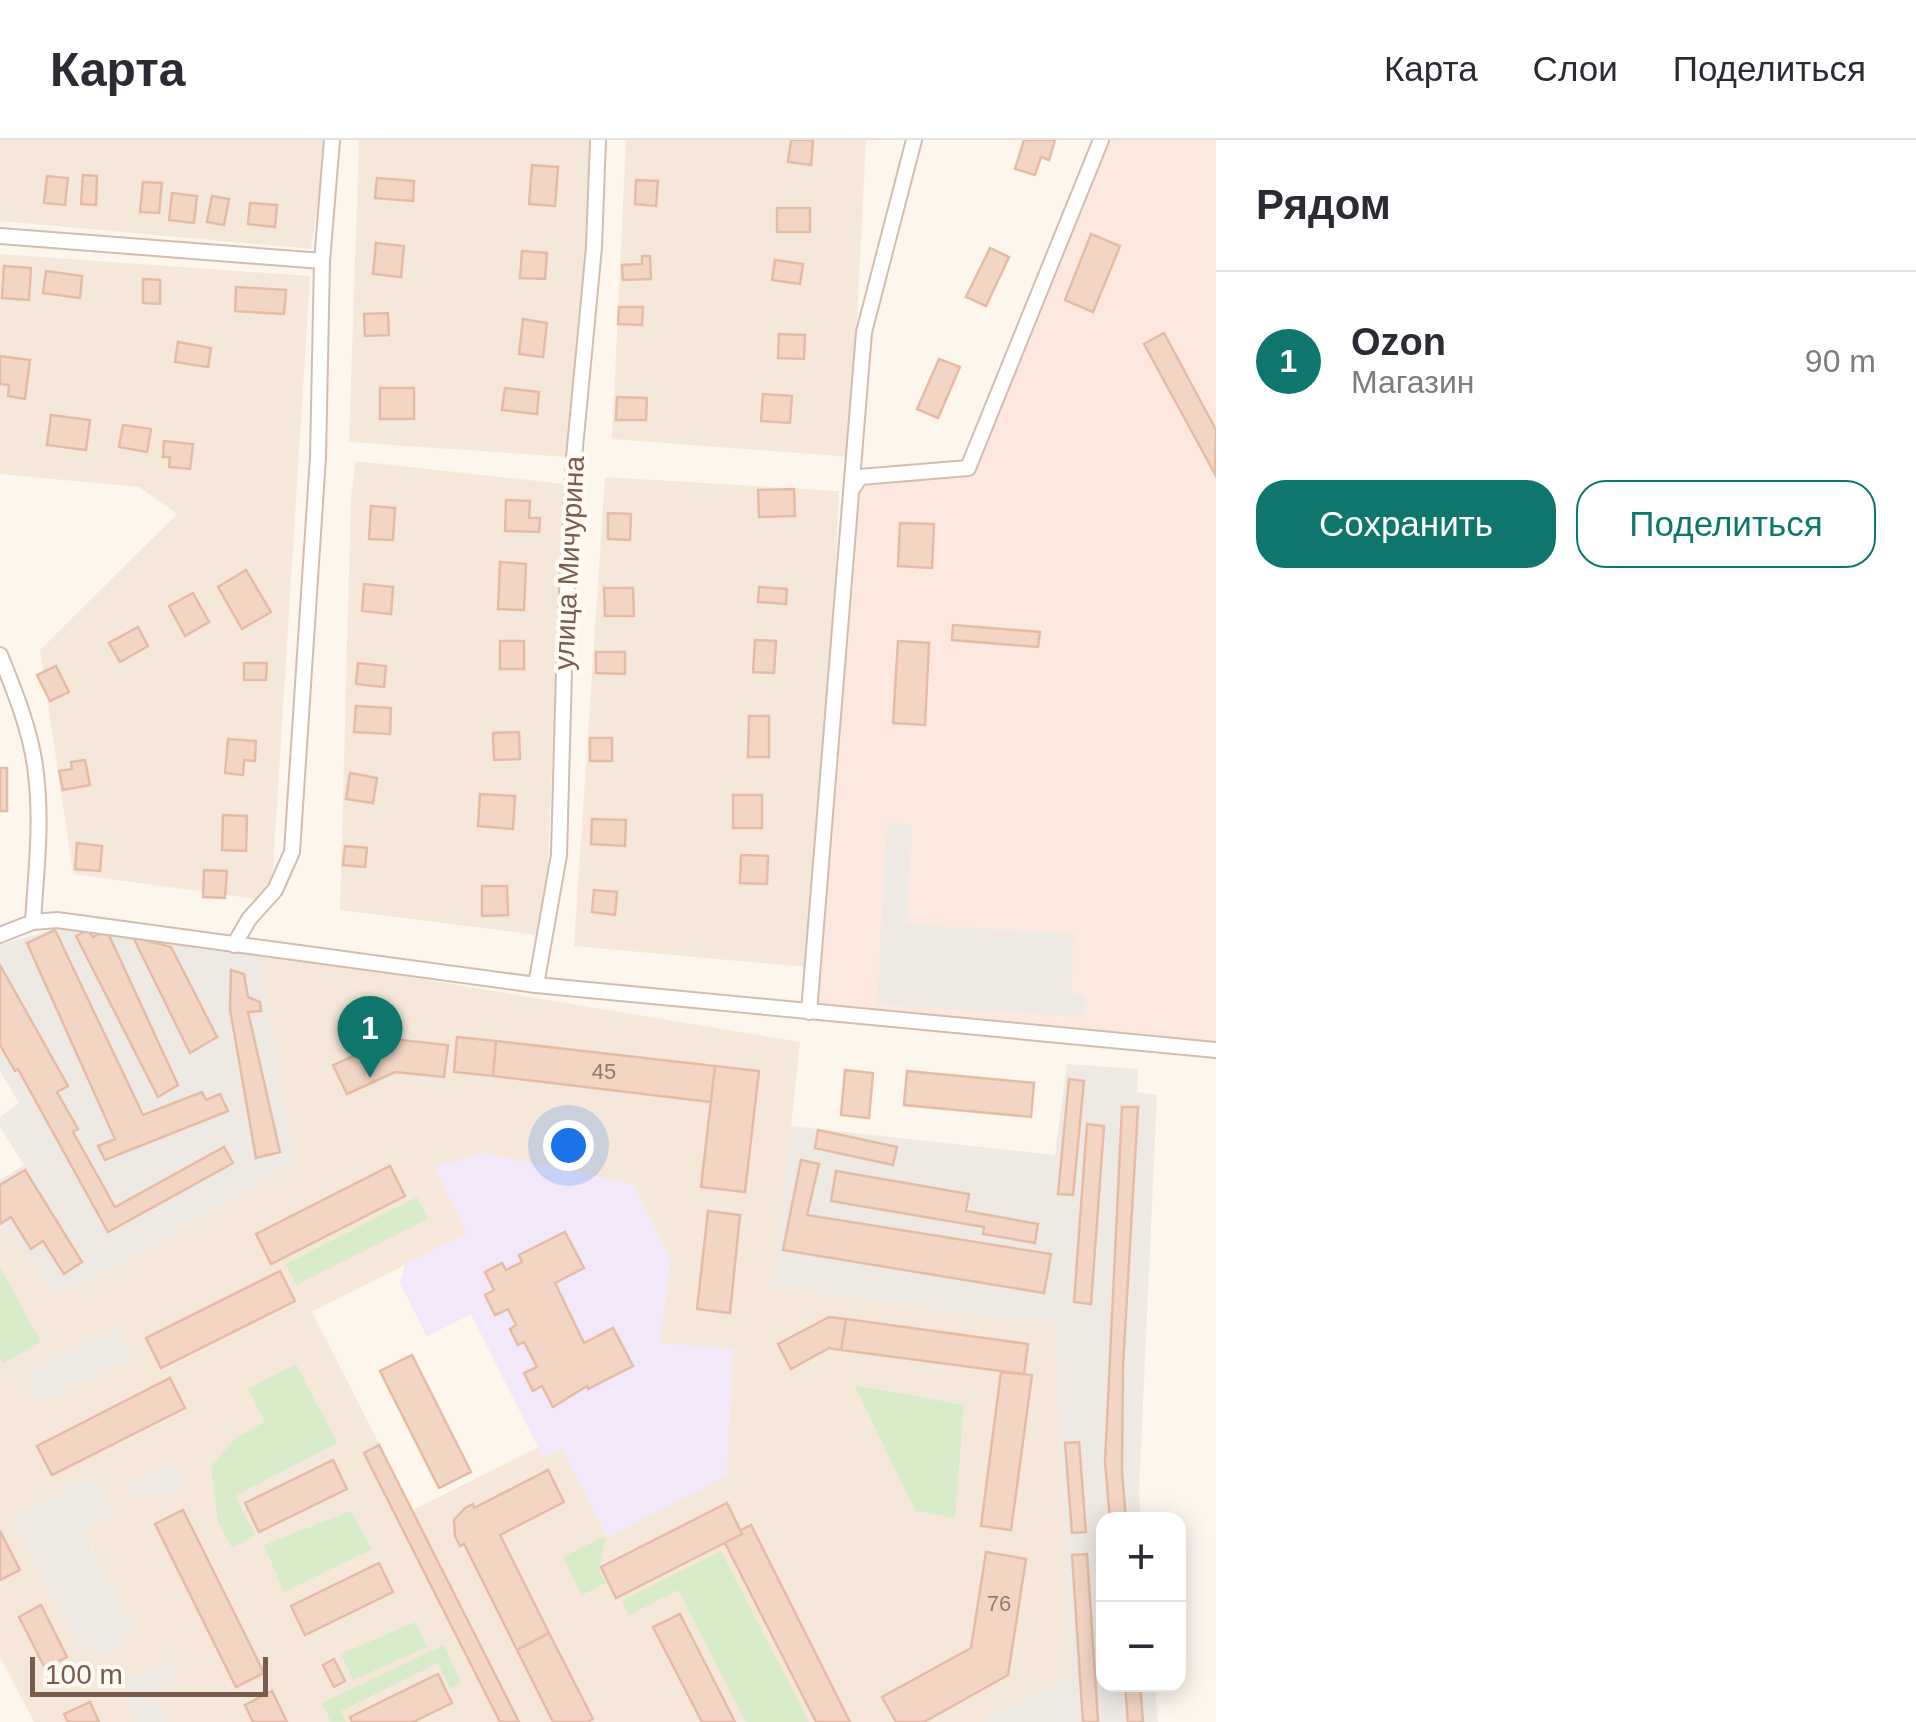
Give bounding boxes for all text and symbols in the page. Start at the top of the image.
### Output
text: Карта [50,43,185,96]
text: Карта [1384,49,1478,88]
text: Слои [1533,49,1618,88]
text: Поделиться [1673,49,1866,88]
text: Рядом [1256,181,1391,228]
text: Ozon [1351,321,1446,363]
text: 1 [1280,343,1297,379]
text: 90 m [1805,343,1876,379]
text: Магазин [1351,364,1474,400]
street label: улица Мичурина [548,455,590,671]
button: Сохранить [1256,480,1556,568]
button: Поделиться [1576,480,1876,568]
pin: 1 [338,996,402,1078]
house number: 45 [592,1059,616,1084]
your location [543,1120,594,1171]
map controls [1096,1512,1186,1692]
button: + [1096,1512,1186,1602]
house number: 76 [987,1591,1011,1616]
button: − [1096,1602,1186,1692]
scale bar [30,1652,268,1696]
text: 100 m [45,1659,123,1690]

